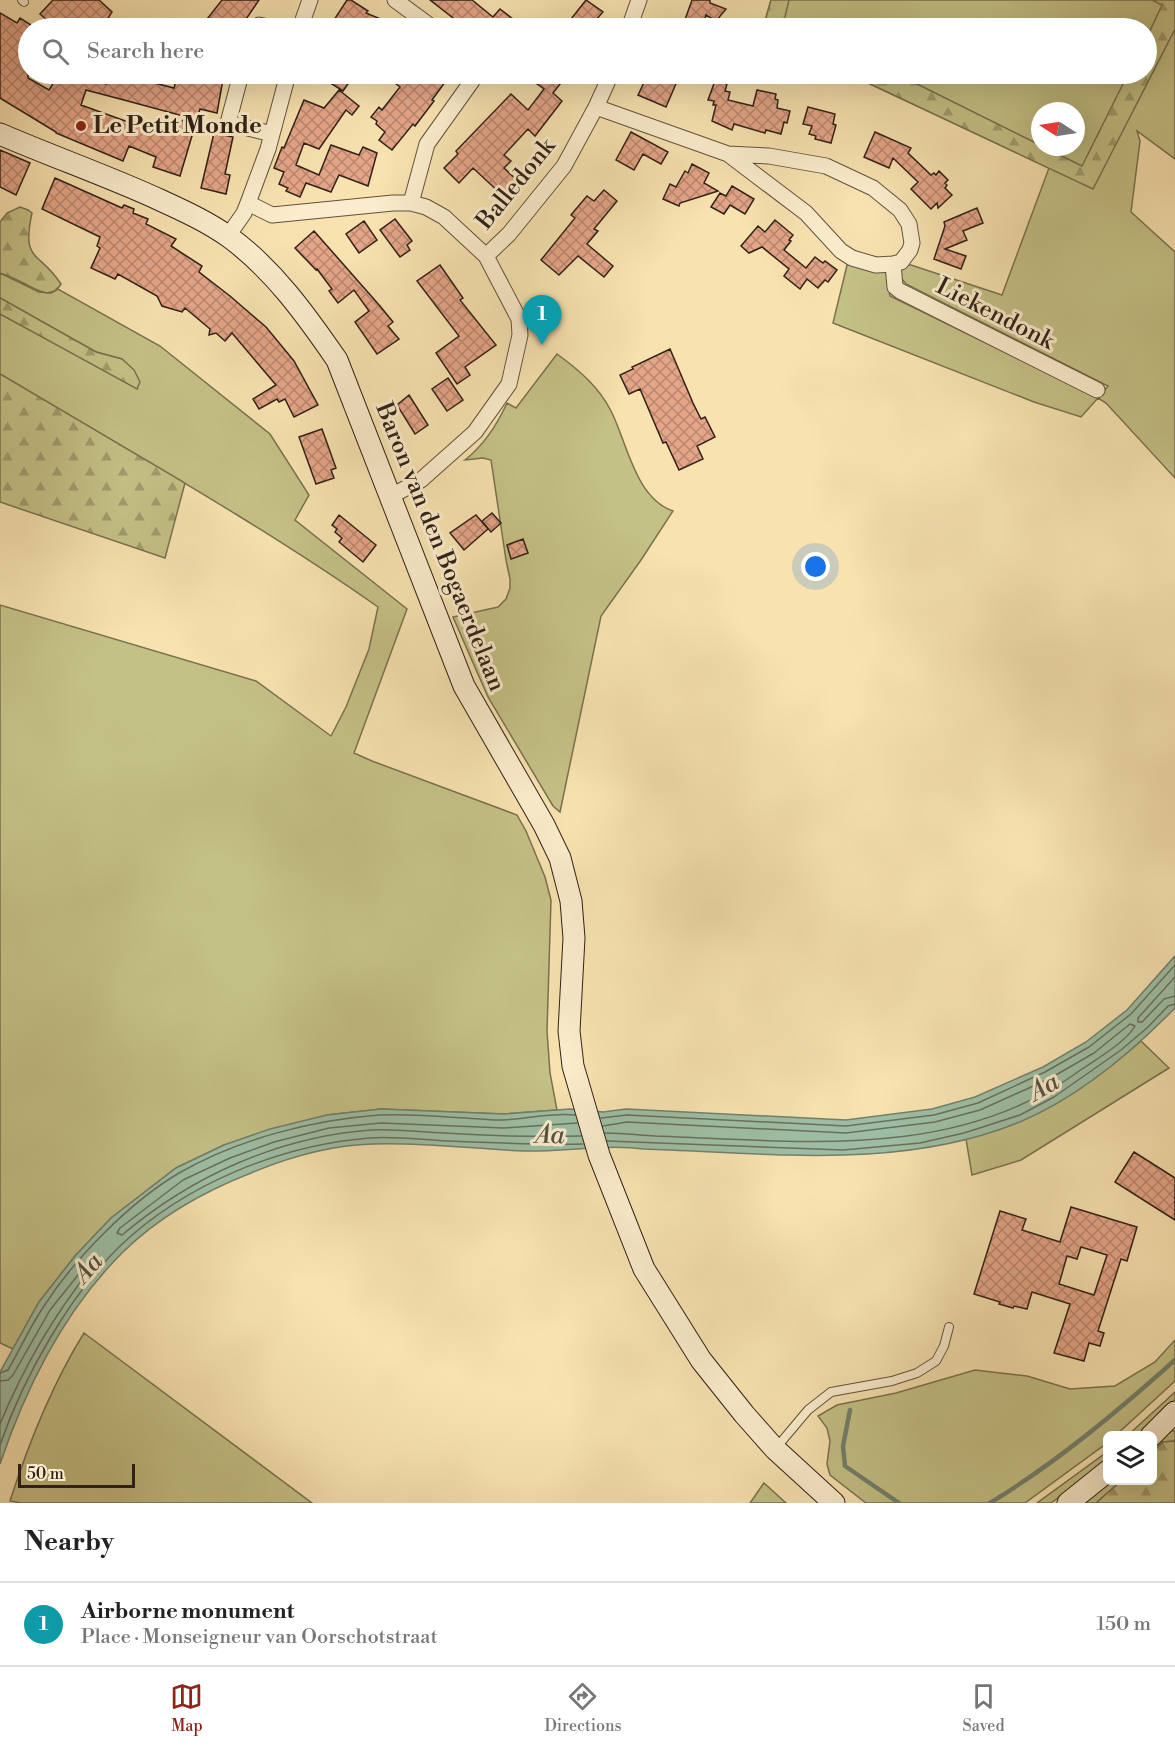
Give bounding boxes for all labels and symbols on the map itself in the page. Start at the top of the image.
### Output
north arrow [1031,102,1085,156]
place label: Le Petit Monde [93,111,262,141]
marker: Le Petit Monde [74,119,88,133]
street label: Balledonk [469,131,563,237]
street label: Liekendonk [931,271,1060,357]
pin: 1 [522,296,562,345]
street label: Baron van den Bogaerdelaan [368,397,512,696]
your location [801,552,830,581]
water label: Aa [1021,1066,1065,1110]
water label: Aa [532,1119,565,1151]
water label: Aa [64,1246,110,1292]
scale bar [18,1461,135,1488]

